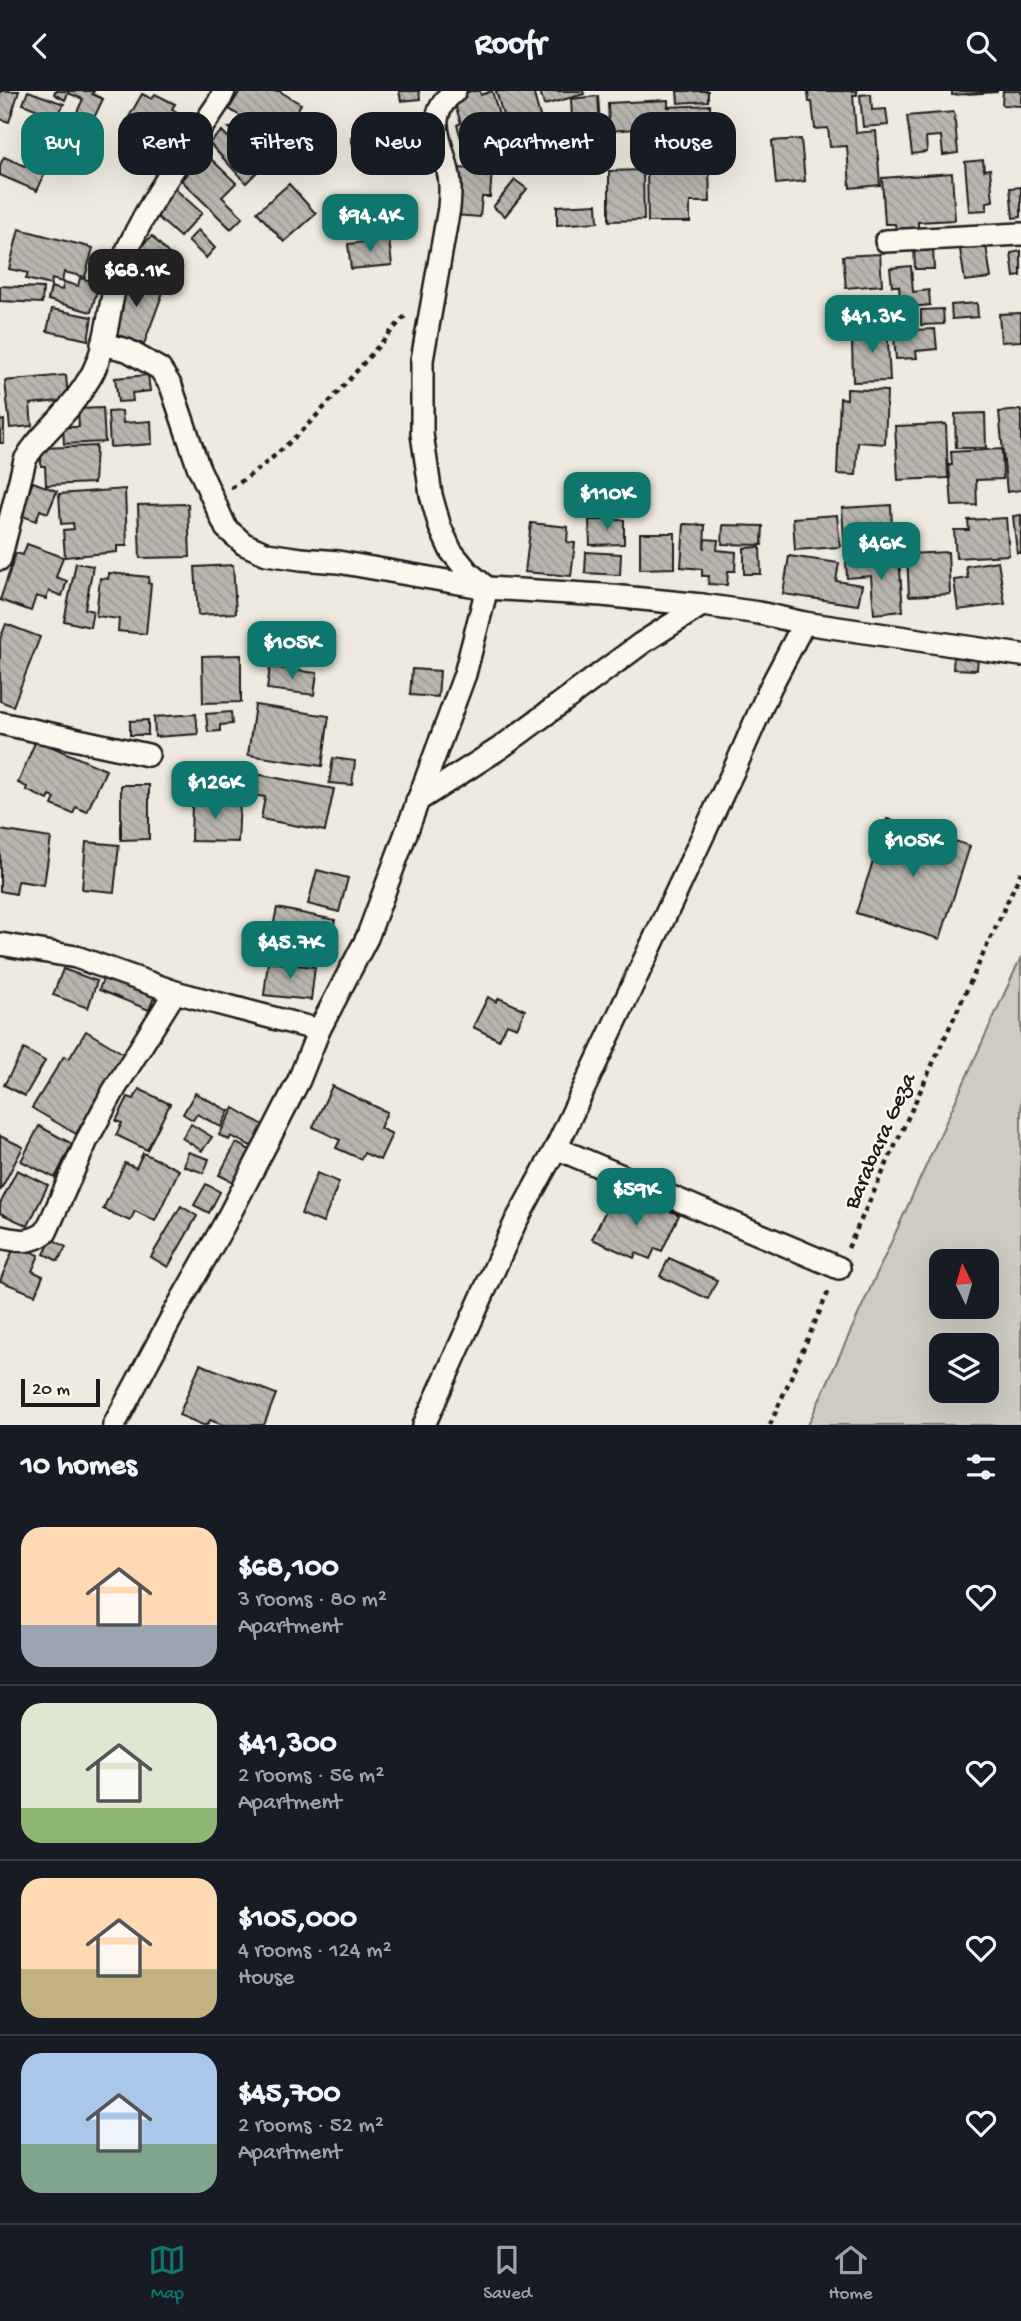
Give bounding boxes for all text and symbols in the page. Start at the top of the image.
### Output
icon: back [21,27,59,65]
text: Roofr [475,27,546,65]
icon: search [962,27,1000,65]
chip: Buy [21,112,104,175]
chip: Rent [118,112,213,175]
chip: Filters [227,112,337,175]
chip: New [351,112,445,175]
chip: Apartment [459,112,616,175]
chip: House [630,112,736,175]
pin: $94.4K [313,195,427,254]
text: $94.4K [338,203,402,230]
pin: $68.1K [79,249,193,309]
text: $68.1K [104,258,168,285]
pin: $41.3K [815,295,929,355]
text: $41.3K [841,304,903,331]
pin: $110K [558,473,656,532]
text: $110K [580,481,634,508]
pin: $46K [840,523,922,582]
text: $46K [858,531,904,558]
pin: $105K [243,621,341,681]
text: $105K [263,630,321,657]
pin: $126K [166,761,264,821]
text: $126K [187,770,243,797]
pin: $105K [864,819,962,879]
text: $105K [884,828,942,855]
pin: $45.7K [233,921,347,981]
text: $45.7K [257,930,323,957]
street label: Barabara Geza [839,1068,924,1215]
pin: $59K [595,1169,677,1228]
text: $59K [613,1177,659,1204]
north arrow [929,1249,999,1319]
map controls [929,1249,999,1403]
button: layers [929,1333,999,1403]
scale bar [21,1376,100,1408]
text: 20 m [32,1379,70,1402]
icon: filters [962,1448,1000,1486]
text: 10 homes [21,1450,137,1485]
text: $68,100 [238,1552,339,1587]
icon: home [77,1555,161,1639]
icon: heart [962,1578,1000,1616]
text: 3 rooms · 80 m² [238,1587,387,1614]
text: Apartment [238,1614,342,1641]
text: $41,300 [238,1728,337,1763]
icon: home [77,1731,161,1815]
icon: heart [962,1754,1000,1792]
text: 2 rooms · 56 m² [238,1763,384,1790]
text: Apartment [238,1790,342,1817]
text: $105,000 [238,1903,357,1938]
icon: home [77,1906,161,1990]
icon: heart [962,1929,1000,1967]
text: 4 rooms · 124 m² [238,1938,392,1965]
text: House [238,1965,294,1992]
text: $45,700 [238,2078,341,2113]
icon: home [77,2081,161,2165]
icon: heart [962,2104,1000,2142]
text: 2 rooms · 52 m² [238,2113,384,2140]
text: Apartment [238,2140,342,2167]
tab: Map [148,2241,186,2306]
tab: Saved [483,2241,532,2306]
tab: Home [829,2241,873,2306]

